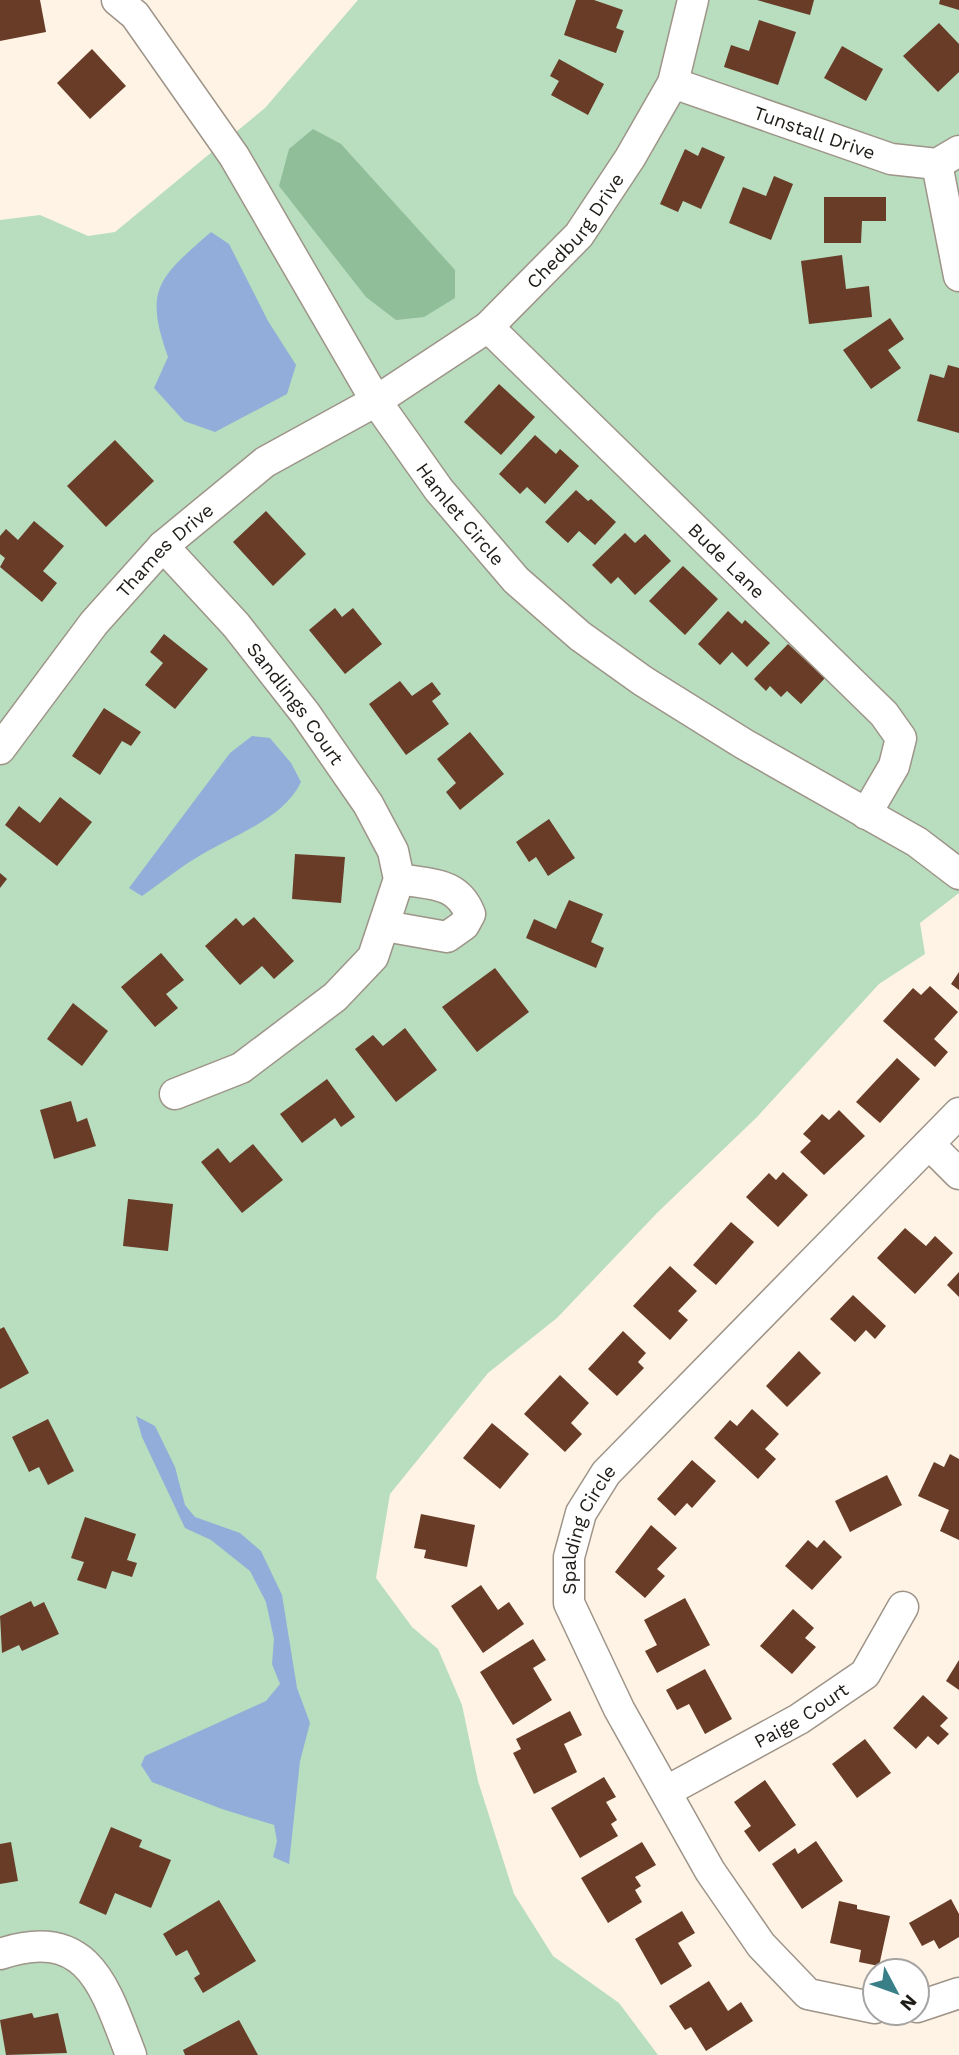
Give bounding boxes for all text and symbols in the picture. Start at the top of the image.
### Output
street label: Tunstall Drive [751,101,878,165]
street label: Chedburg Drive [522,169,629,293]
street label: Hamlet Circle [411,458,509,570]
street label: Thames Drive [112,498,218,602]
street label: Bude Lane [683,518,770,603]
street label: Sandlings Court [242,638,348,769]
street label: Spalding Circle [558,1459,621,1595]
street label: Paige Court [750,1678,853,1753]
north arrow [861,1957,931,2027]
text: N [895,1990,922,2016]

